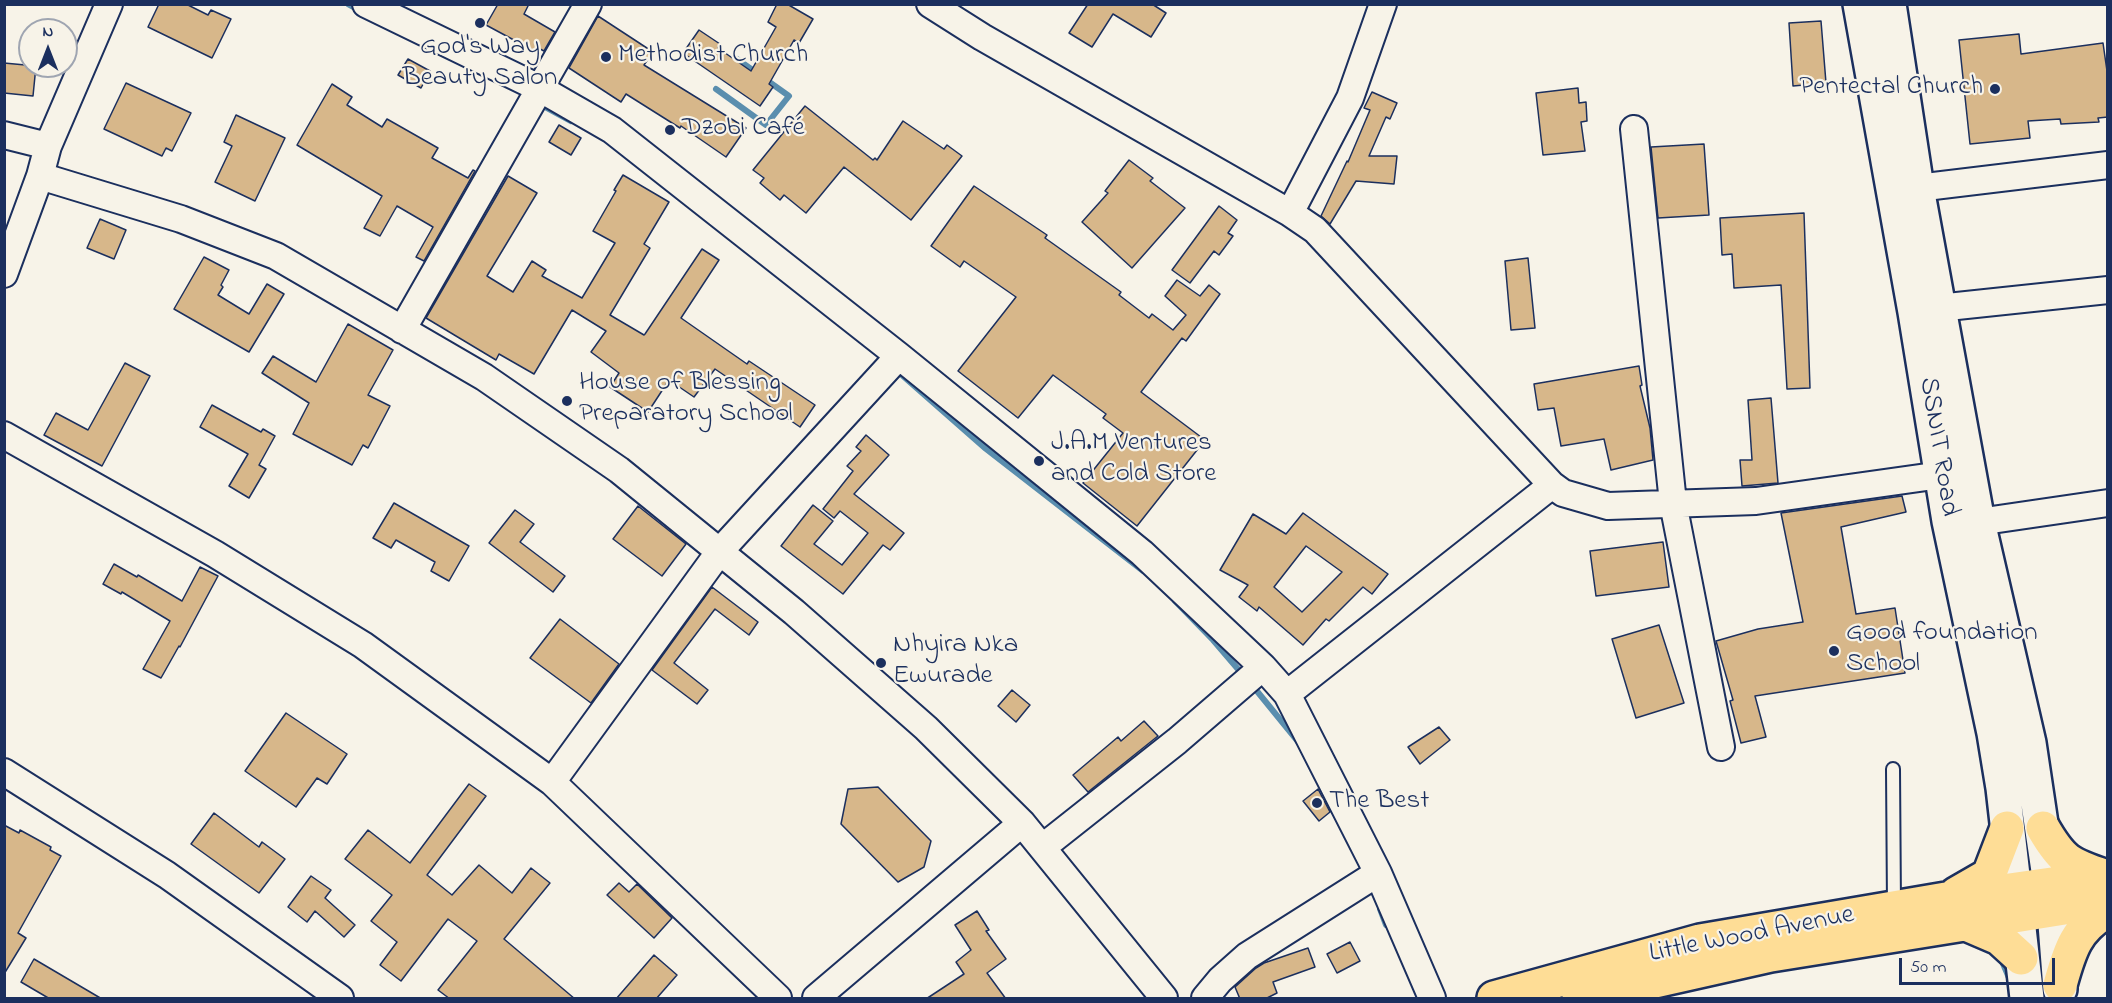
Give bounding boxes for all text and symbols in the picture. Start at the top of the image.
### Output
marker: God's Way Beauty Salon [473,16,487,30]
north arrow [18,18,78,78]
text: N [43,20,53,44]
place label: God's Way Beauty Salon [403,33,557,96]
place label: Methodist Church [618,41,808,73]
marker: Methodist Church [599,50,613,64]
place label: Pentectal Church [1799,73,1983,105]
marker: Pentectal Church [1988,82,2002,96]
place label: Dzobi Café [682,114,805,146]
marker: Dzobi Café [663,123,677,137]
place label: House of Blessing Preparatory School [579,369,793,432]
street label: SSNIT Road [1910,375,1964,519]
marker: House of Blessing Preparatory School [560,394,574,408]
place label: J.A.M Ventures and Cold Store [1051,429,1216,492]
marker: J.A.M Ventures and Cold Store [1032,454,1046,468]
place label: Good foundation School [1846,619,2038,682]
place label: Nhyira Nka Ewurade [893,631,1018,694]
marker: Good foundation School [1827,644,1841,658]
marker: Nhyira Nka Ewurade [874,656,888,670]
place label: The Best [1329,787,1429,819]
marker: The Best [1310,796,1324,810]
street label: Little Wood Avenue [1647,900,1857,972]
scale bar [1902,946,2058,984]
text: 50 m [1910,955,1947,981]

